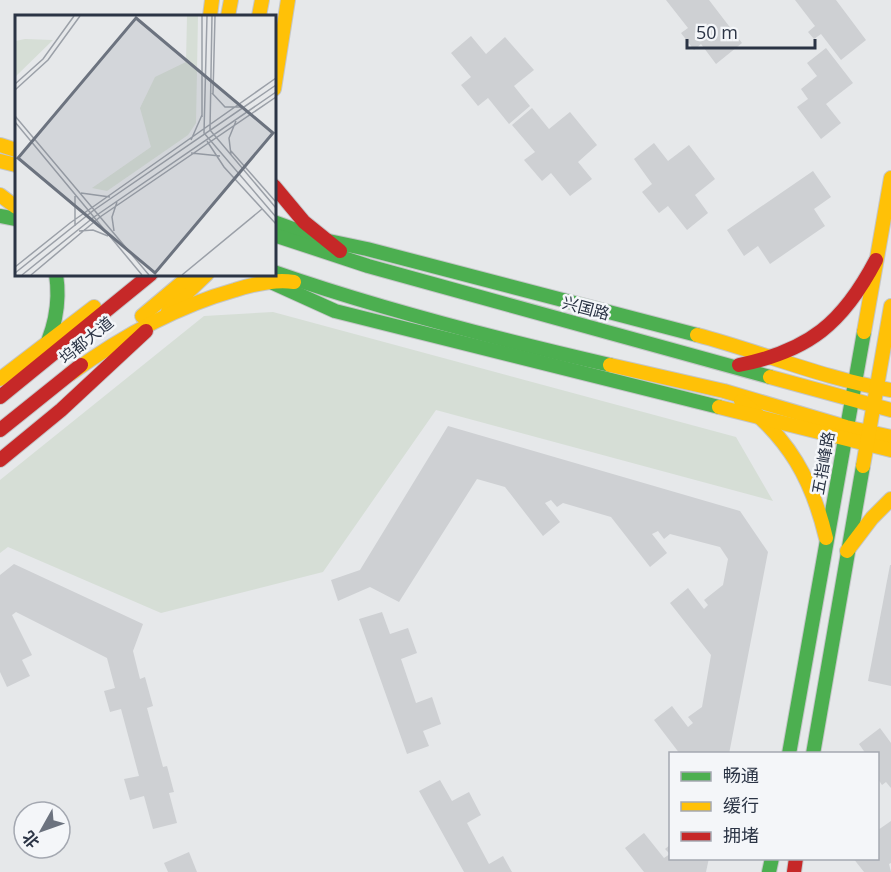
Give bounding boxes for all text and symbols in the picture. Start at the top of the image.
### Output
scale bar [687,12,814,50]
inset map [15,15,276,276]
text: 50 m [696,20,738,44]
street label: 兴国路 [560,291,612,325]
street label: 坞都大道 [54,311,118,369]
street label: 五指峰路 [807,430,839,496]
legend [669,752,879,860]
text: 畅通 [723,763,759,787]
text: 缓行 [723,793,759,817]
north arrow [12,800,72,860]
text: 拥堵 [723,823,759,847]
text: 北 [17,826,44,853]

